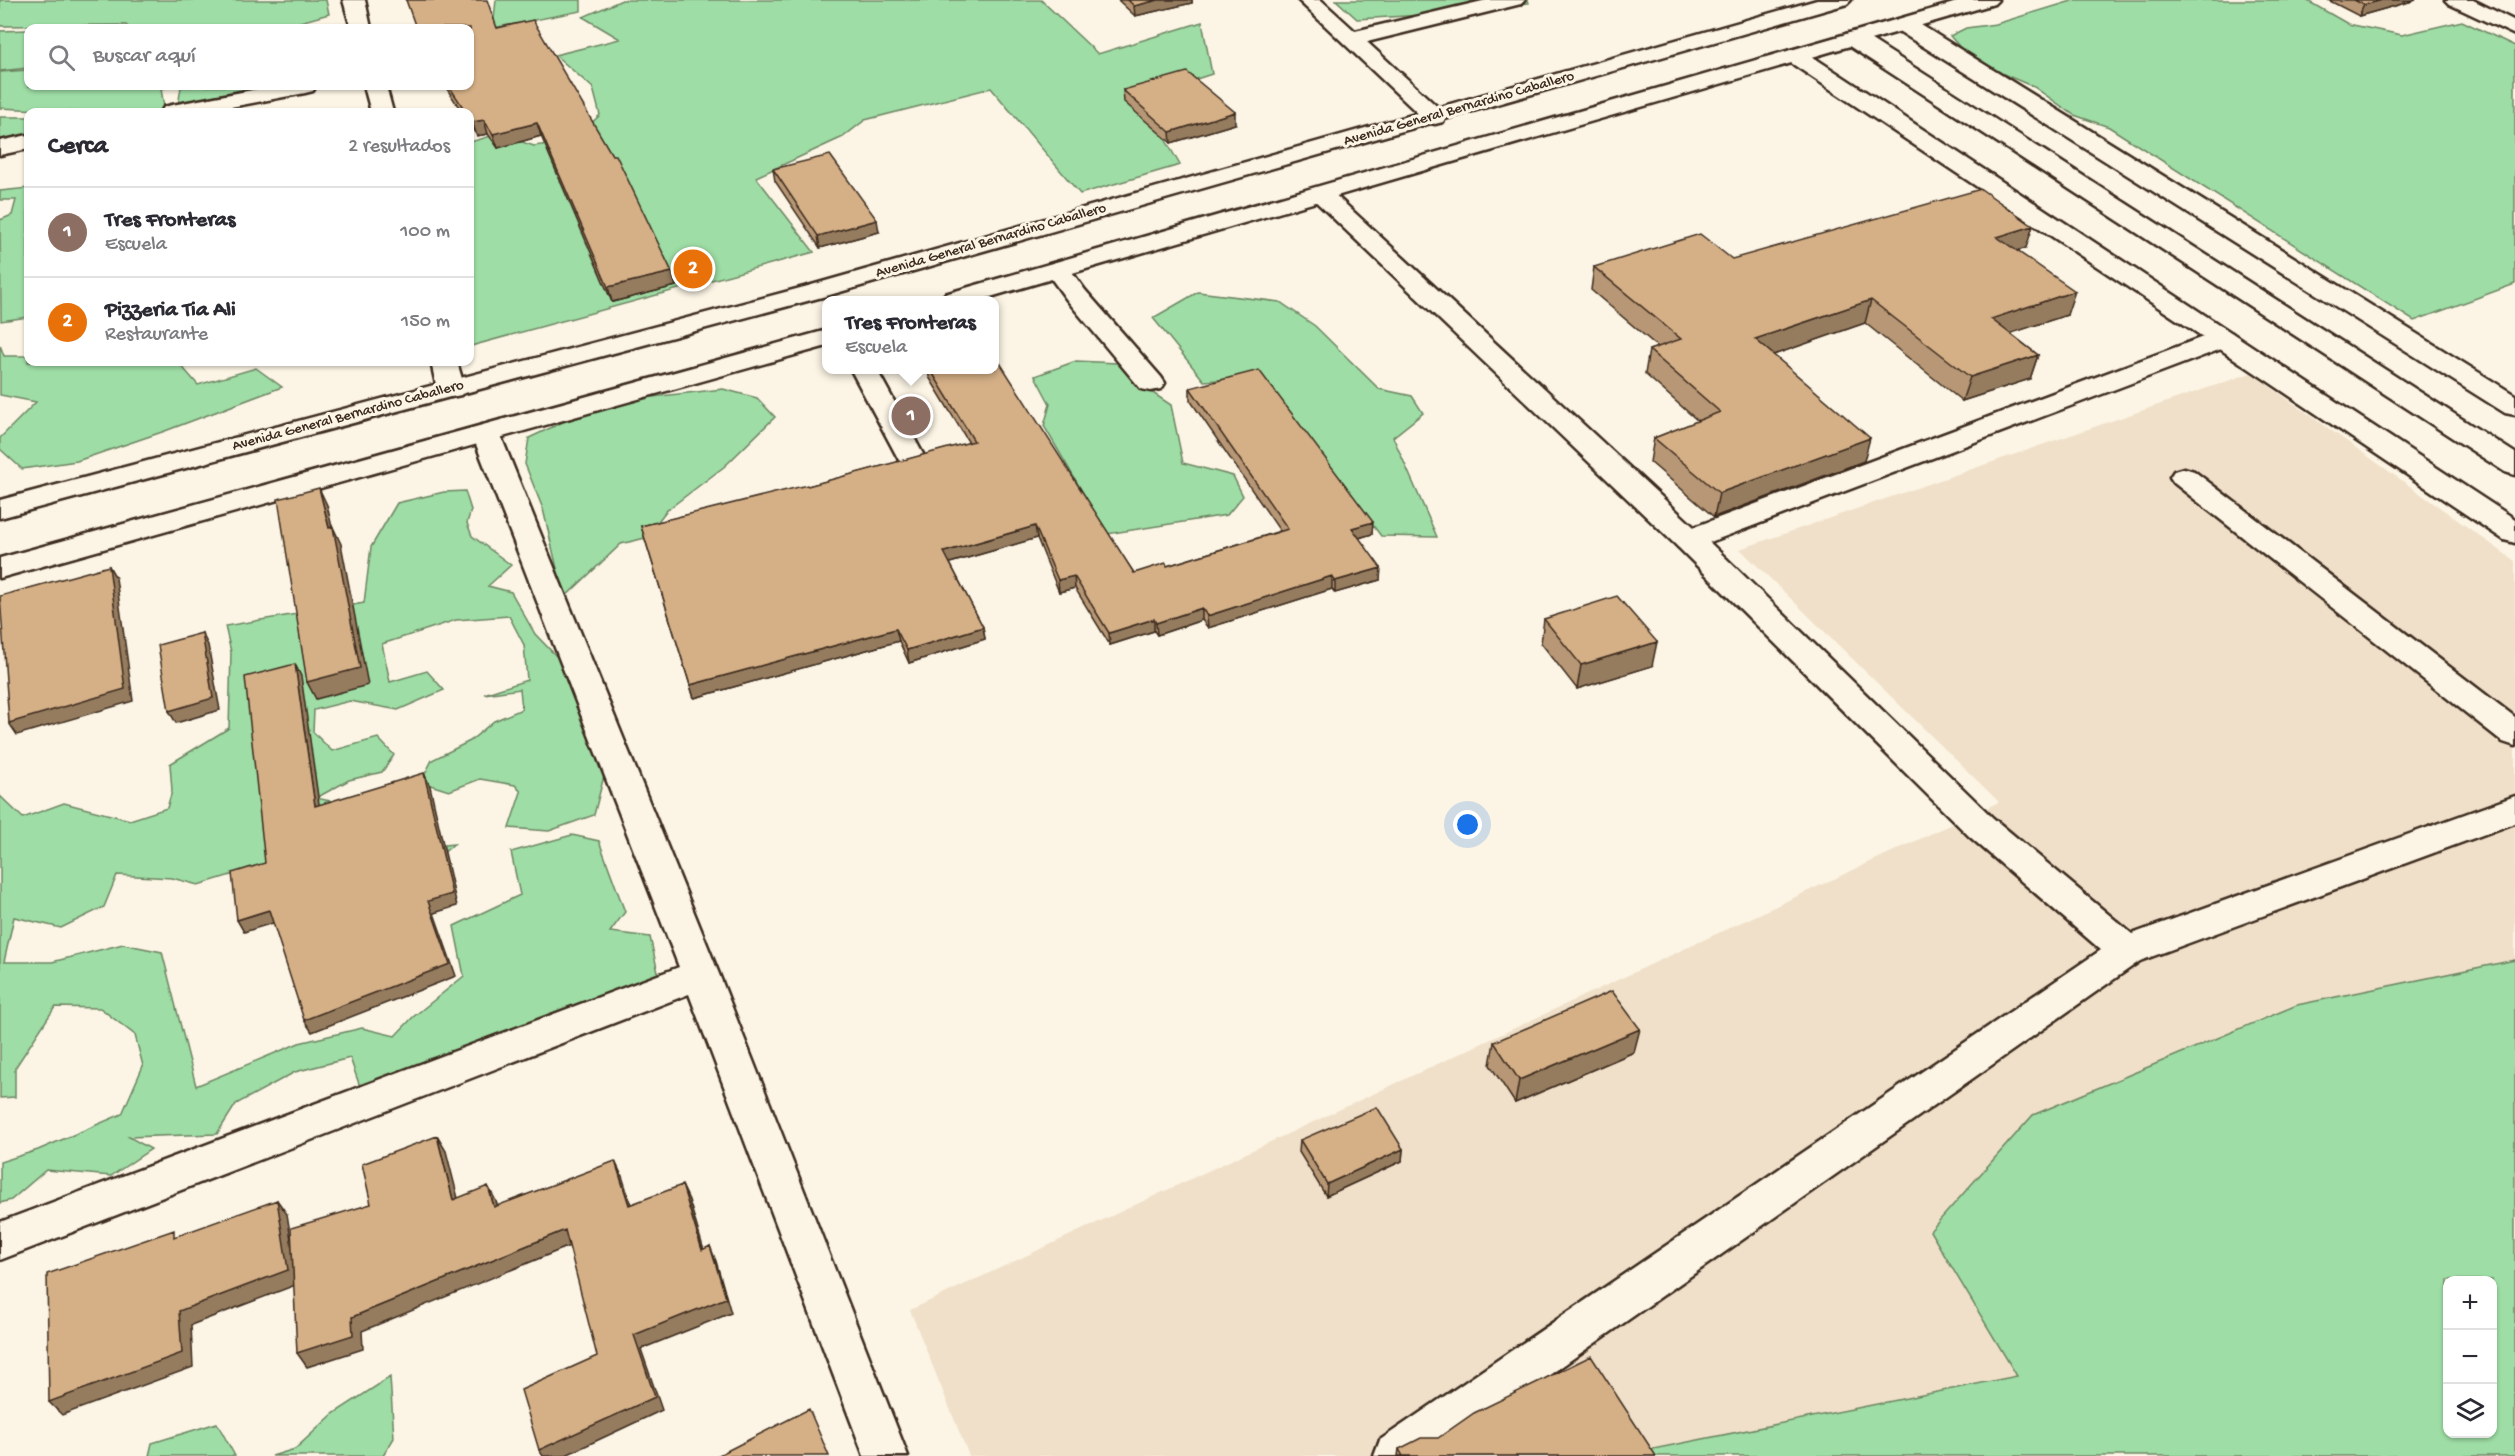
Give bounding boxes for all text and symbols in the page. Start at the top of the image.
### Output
search box [24,24,474,90]
icon: search [45,41,78,74]
text: Buscar aquí [93,44,196,70]
street label: Avenida General Bernardino Caballero [1342,67,1577,151]
text: Cerca [48,132,108,163]
text: 2 resultados [348,136,450,159]
street label: Avenida General Bernardino Caballero [874,199,1109,283]
text: Tres Fronteras [105,208,235,234]
text: 1 [63,221,72,244]
text: 100 m [400,221,450,244]
text: Escuela [105,234,167,257]
pin: 2 [674,246,712,292]
popup [822,296,999,374]
text: Pizzeria Tia Ali [105,298,236,324]
text: 2 [63,311,72,334]
text: 150 m [401,311,450,334]
text: Tres Fronteras [845,311,976,337]
text: Restaurante [105,324,208,347]
text: Escuela [845,337,907,360]
street label: Avenida General Bernardino Caballero [230,376,466,456]
pin: 1 [892,394,930,438]
your location [1453,810,1482,839]
map controls [2443,1276,2497,1438]
button: + [2443,1276,2497,1330]
button: − [2443,1330,2497,1384]
button: layers [2443,1384,2497,1438]

